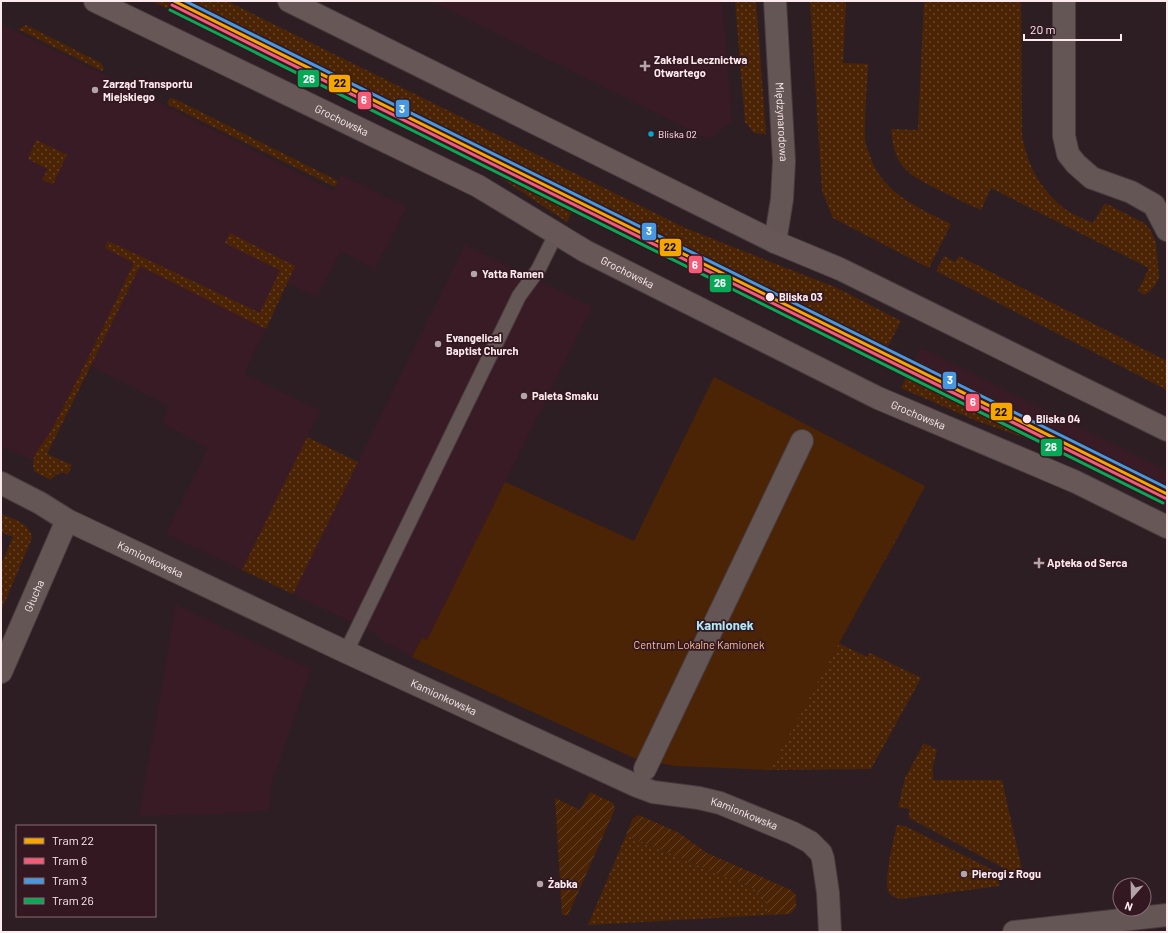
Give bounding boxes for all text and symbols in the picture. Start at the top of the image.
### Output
scale bar [1024,16,1121,42]
text: 20 m [1030,22,1056,36]
place label: Zakład Lecznictwa Otwartego [654,53,747,79]
marker: Zakład Lecznictwa Otwartego [639,60,651,72]
line badge: 26 [297,69,320,88]
text: 26 [303,72,315,85]
line badge: 22 [328,74,351,93]
text: 22 [334,76,346,89]
place label: Zarząd Transportu Miejskiego [103,77,193,103]
street label: Międzynarodowa [774,82,791,162]
marker: Zarząd Transportu Miejskiego [90,85,100,95]
line badge: 6 [357,91,372,110]
text: 6 [361,93,367,106]
line badge: 3 [395,99,410,118]
street label: Grochowska [313,101,371,138]
text: 3 [399,102,405,115]
place label: Bliska 02 [658,128,697,140]
marker: Bliska 02 [646,129,656,139]
line badge: 3 [641,222,657,241]
text: 3 [646,224,652,237]
line badge: 22 [659,238,682,257]
text: 22 [664,240,676,253]
street label: Grochowska [599,253,656,291]
line badge: 6 [688,255,703,274]
text: 6 [692,258,698,271]
place label: Yatta Ramen [482,267,544,280]
marker: Yatta Ramen [469,269,479,279]
line badge: 26 [709,274,732,293]
text: 26 [714,276,726,289]
place label: Bliska 03 [779,290,823,303]
marker: Bliska 03 [764,291,776,303]
place label: Evangelical Baptist Church [446,331,518,357]
marker: Evangelical Baptist Church [433,339,443,349]
line badge: 3 [942,371,957,390]
text: 3 [947,373,953,386]
place label: Paleta Smaku [532,389,598,402]
marker: Paleta Smaku [519,391,529,401]
line badge: 6 [965,393,980,412]
text: 6 [970,395,976,408]
street label: Grochowska [889,397,948,432]
line badge: 22 [990,402,1013,421]
text: 22 [995,405,1007,418]
place label: Bliska 04 [1036,412,1081,425]
marker: Bliska 04 [1021,413,1033,425]
line badge: 26 [1040,438,1063,457]
text: 26 [1045,440,1057,453]
street label: Kamionkowska [116,538,186,580]
place label: Apteka od Serca [1047,556,1127,569]
marker: Apteka od Serca [1034,558,1044,568]
street label: Głucha [21,578,46,614]
district label: Kamionek [696,617,754,633]
park label: Centrum Lokalne Kamionek [634,638,765,651]
street label: Kamionkowska [409,676,479,717]
street label: Kamionkowska [709,794,780,832]
legend [16,825,156,917]
text: Tram 22 [52,833,94,847]
text: Tram 6 [52,853,87,867]
place label: Pierogi z Rogu [972,867,1041,880]
marker: Pierogi z Rogu [959,869,969,879]
text: Tram 3 [52,873,87,887]
place label: Żabka [548,877,578,890]
north arrow [1112,877,1152,917]
marker: Żabka [535,879,545,889]
text: Tram 26 [52,893,94,907]
text: N [1123,900,1134,914]

